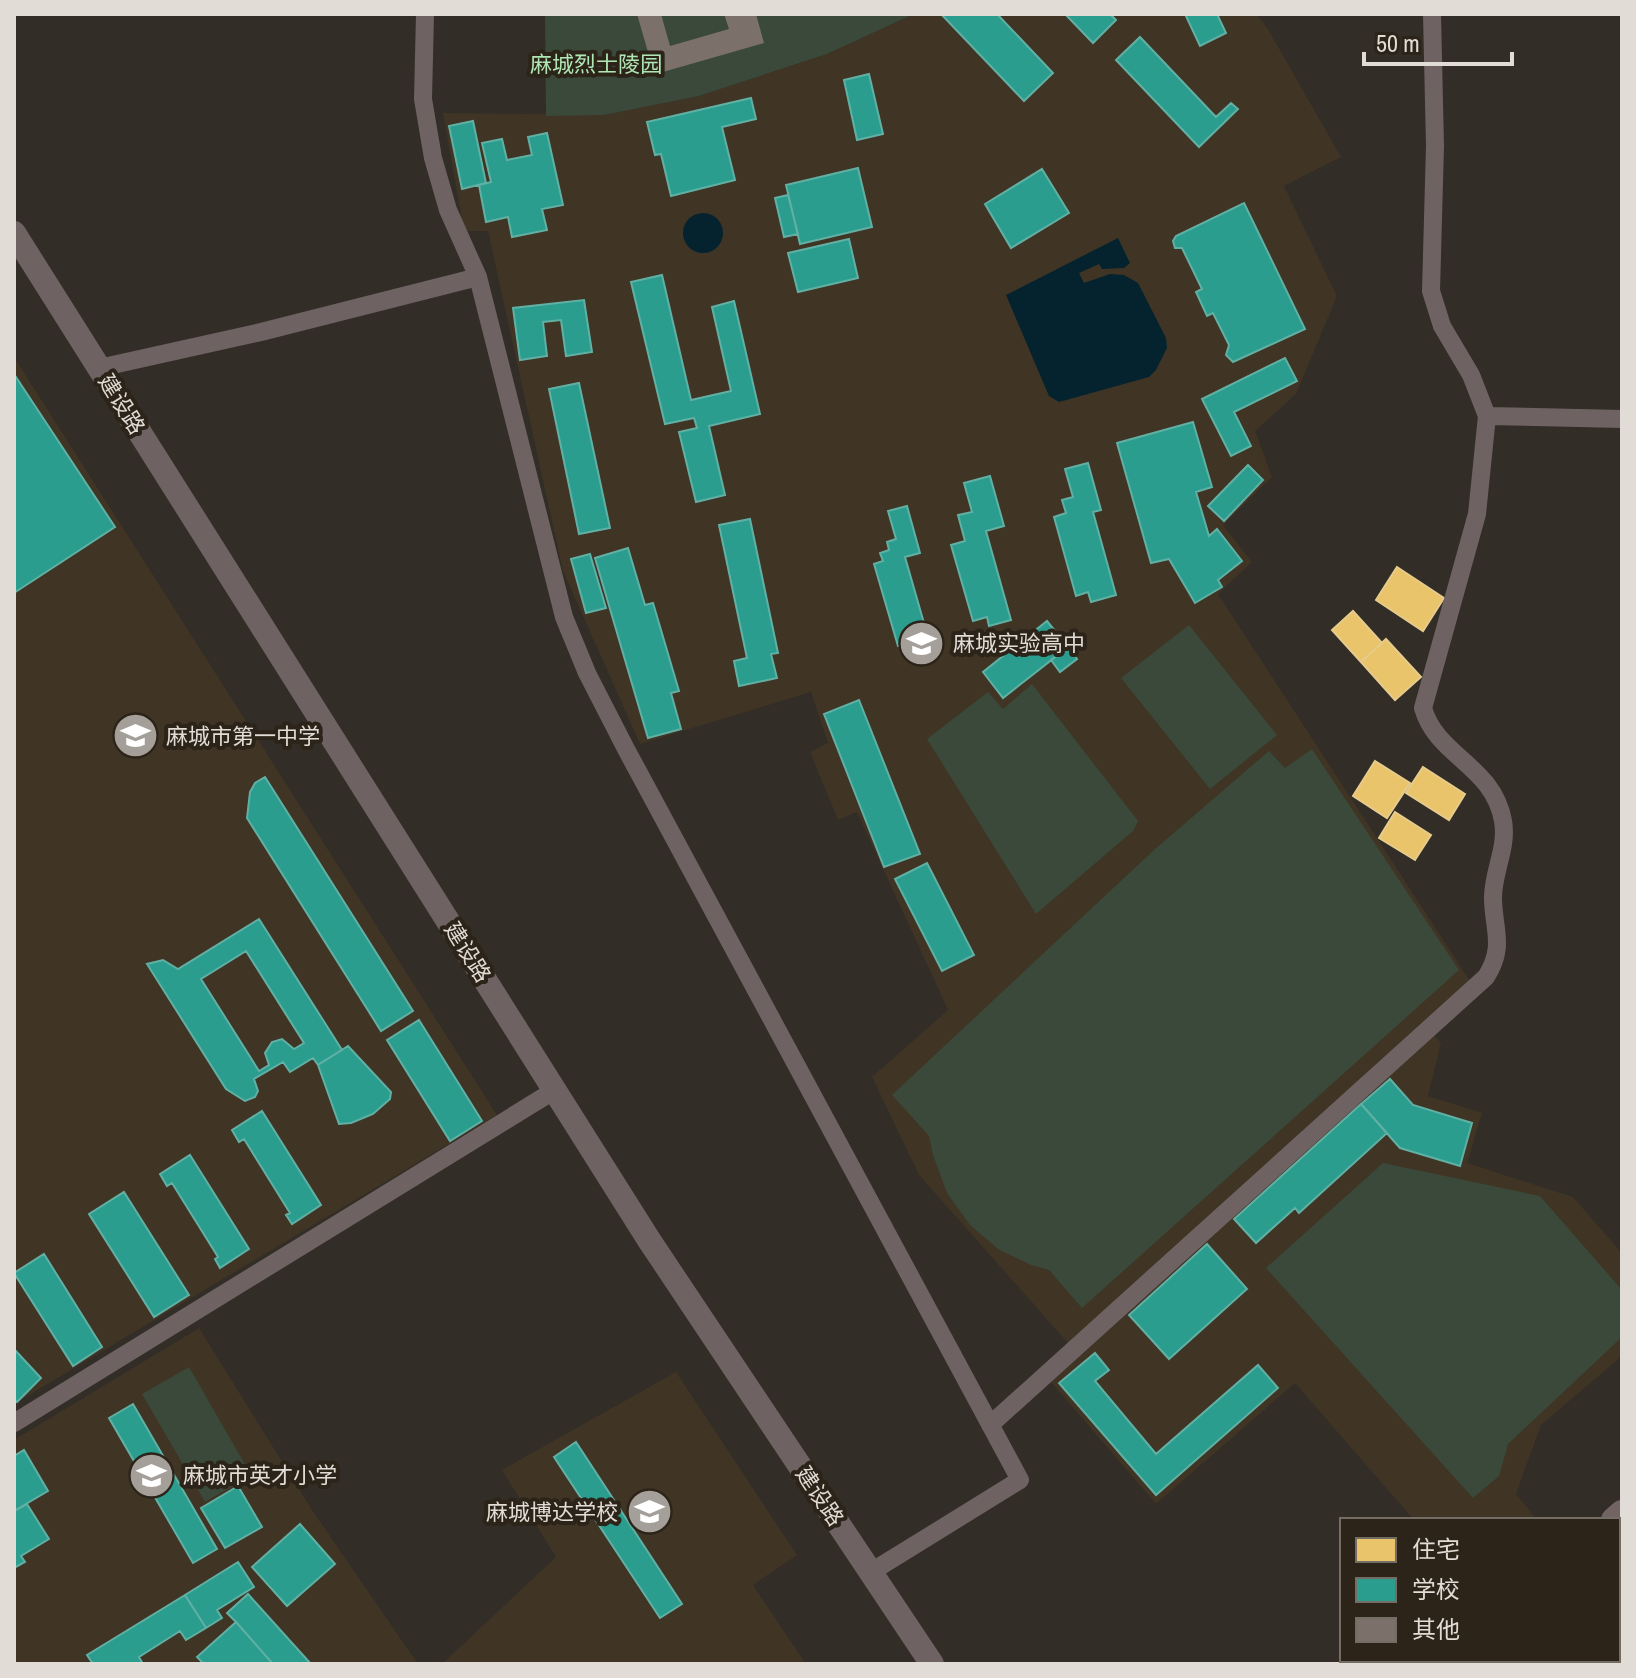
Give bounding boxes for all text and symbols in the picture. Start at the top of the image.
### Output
scale bar [1364,16,1512,66]
text: 50 m [1376,27,1420,59]
park label: 麻城烈士陵园 [530,49,662,79]
street label: 建设路 [92,368,152,440]
school or university icon: 麻城实验高中 [898,619,946,667]
place label: 麻城实验高中 [953,628,1085,658]
school or university icon: 麻城市第一中学 [111,712,159,760]
place label: 麻城市第一中学 [166,721,320,751]
street label: 建设路 [438,916,498,988]
school or university icon: 麻城市英才小学 [128,1451,176,1499]
place label: 麻城市英才小学 [183,1460,337,1490]
street label: 建设路 [789,1460,851,1532]
school or university icon: 麻城博达学校 [625,1488,673,1536]
place label: 麻城博达学校 [486,1497,618,1527]
legend [1340,1518,1620,1662]
text: 住宅 [1412,1533,1460,1565]
text: 学校 [1412,1573,1460,1605]
text: 其他 [1412,1613,1460,1645]

